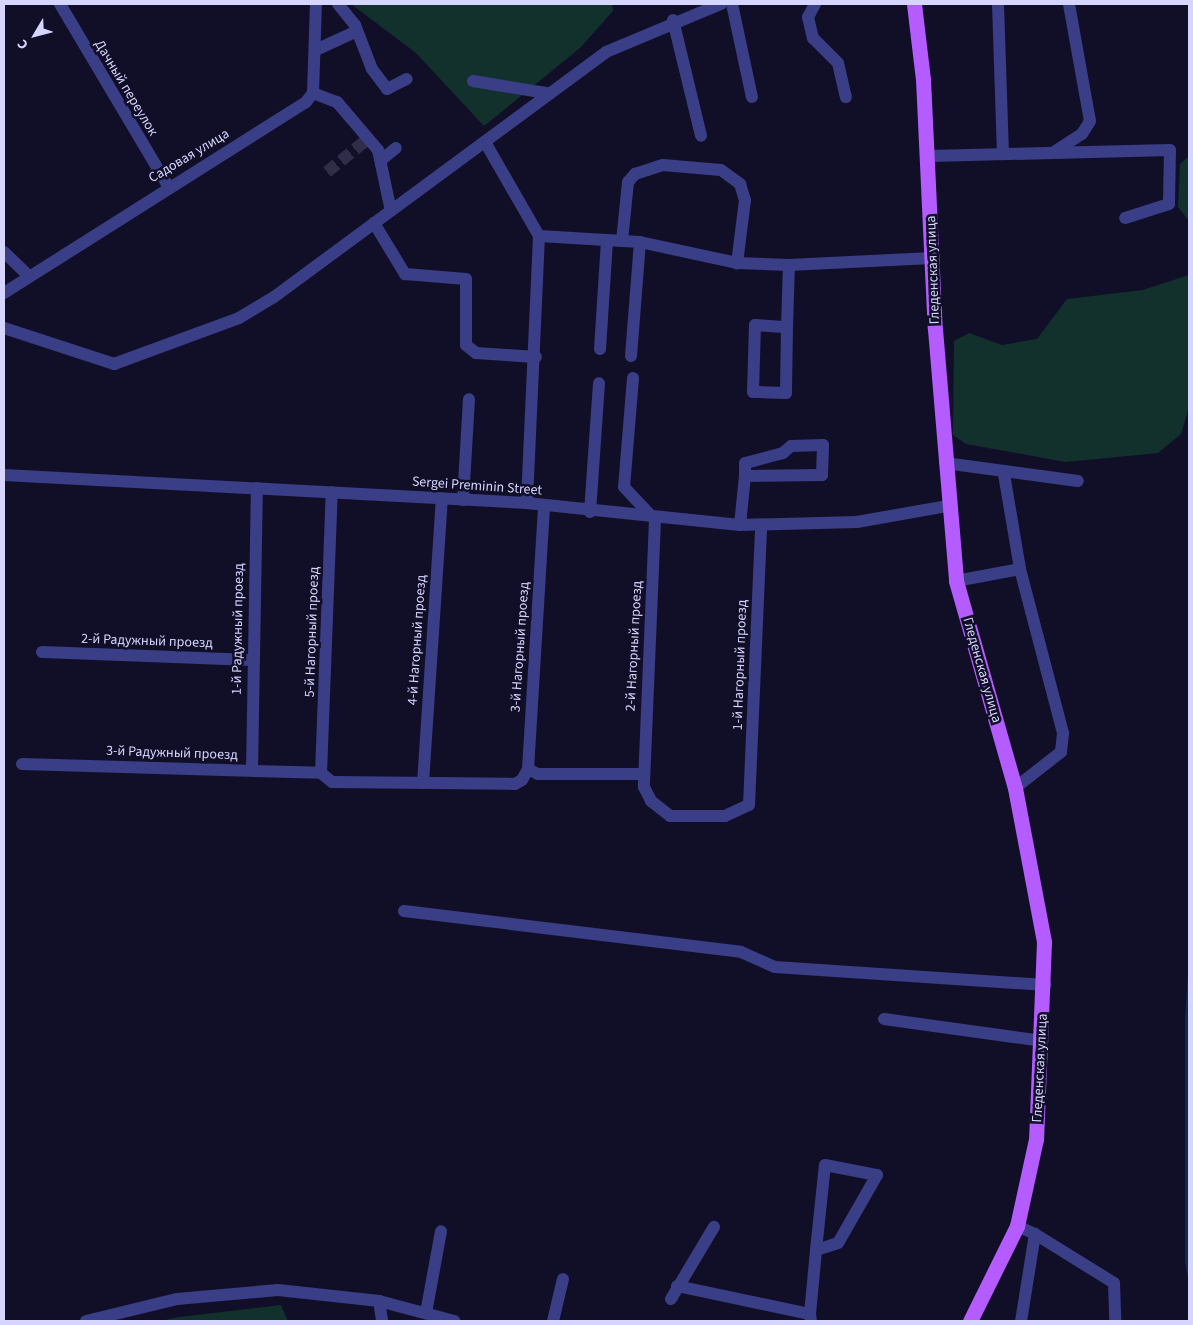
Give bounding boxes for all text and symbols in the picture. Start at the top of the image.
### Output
north arrow [10,10,60,60]
text: С [13,35,33,53]
street label: Дачный переулок [91,37,161,139]
street label: Садовая улица [146,125,232,187]
street label: Гледенская улица [923,215,943,325]
street label: Sergei Preminin Street [411,473,543,499]
street label: 1-й Радужный проезд [228,563,248,695]
street label: 5-й Нагорный проезд [301,566,323,698]
street label: 4-й Нагорный проезд [404,574,430,706]
street label: 2-й Нагорный проезд [622,580,646,712]
street label: 3-й Нагорный проезд [507,581,533,713]
street label: 1-й Нагорный проезд [729,599,751,731]
street label: Гледенская улица [959,615,1005,725]
street label: 2-й Радужный проезд [81,630,213,652]
street label: 3-й Радужный проезд [106,742,238,764]
street label: Гледенская улица [1029,1013,1051,1123]

